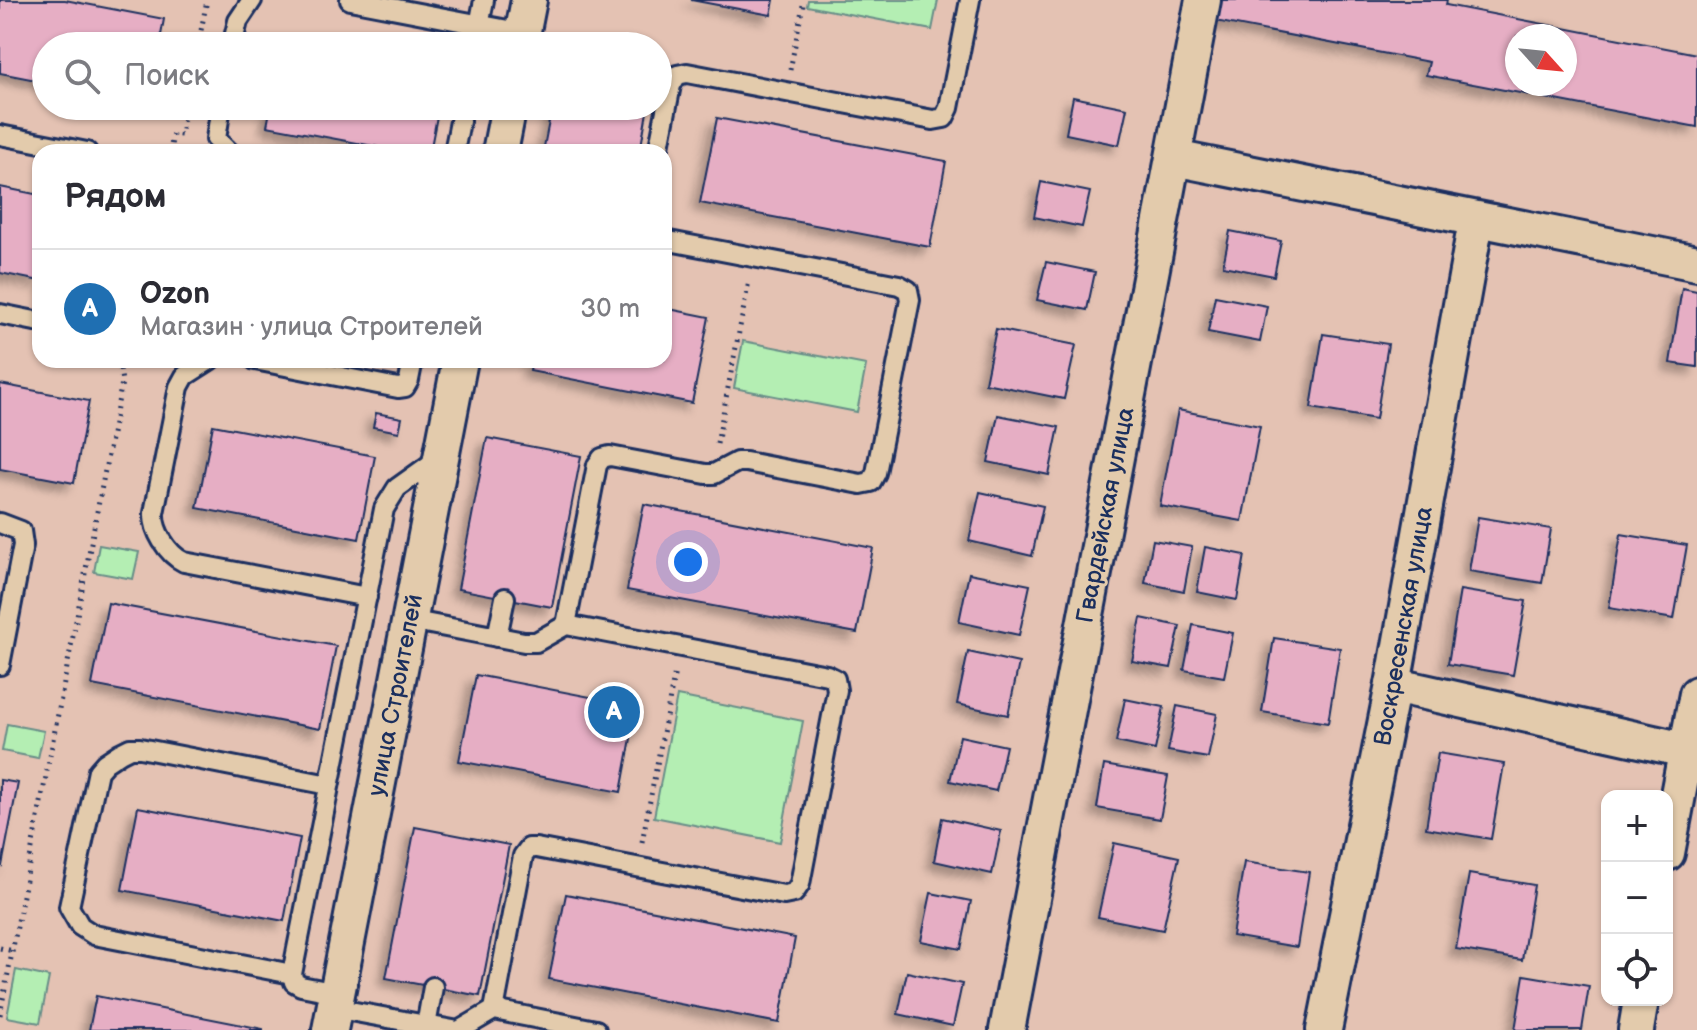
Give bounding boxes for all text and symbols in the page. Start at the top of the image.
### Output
north arrow [1505,24,1577,96]
search box [32,32,672,120]
icon: search [60,54,104,98]
text: Поиск [124,58,210,94]
text: Рядом [64,176,166,217]
text: Ozon [140,276,210,312]
text: A [82,294,98,325]
text: 30 m [580,294,640,325]
text: Магазин · улица Строителей [140,312,483,343]
street label: Гвардейская улица [1070,405,1141,625]
street label: Воскресенская улица [1368,504,1439,748]
your location [668,542,708,582]
street label: улица Строителей [362,592,429,798]
pin: A [588,682,640,742]
map controls [1601,790,1673,1006]
button: + [1601,790,1673,862]
button: − [1601,862,1673,934]
button: locate [1601,934,1673,1006]

